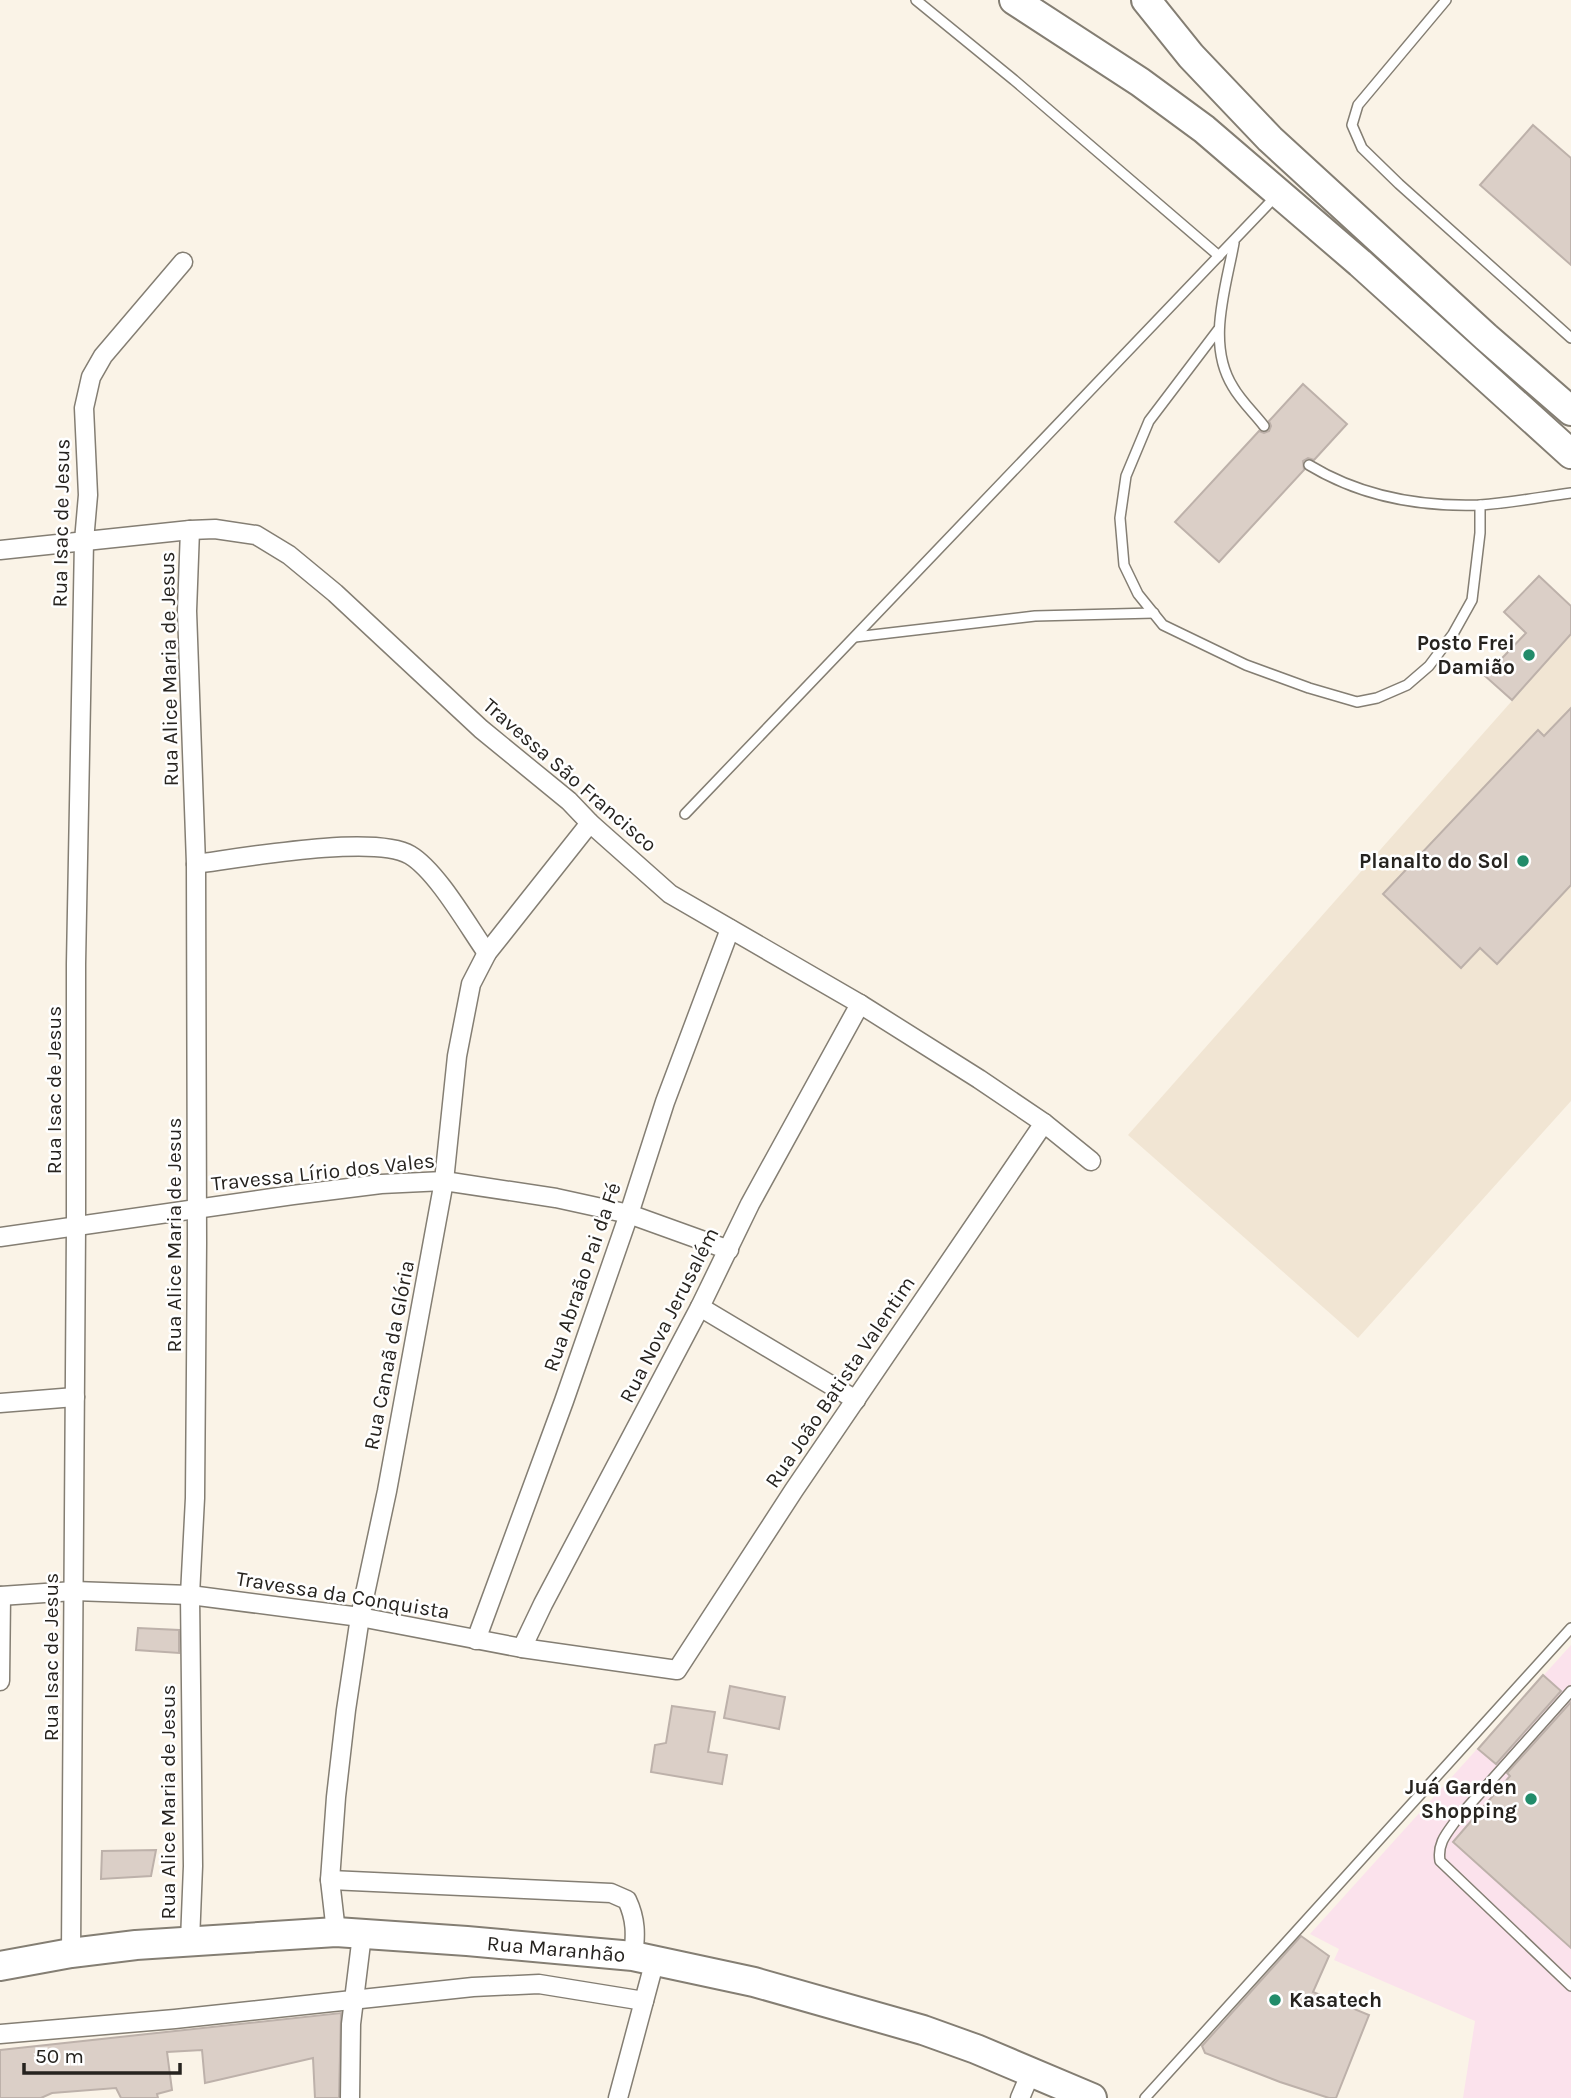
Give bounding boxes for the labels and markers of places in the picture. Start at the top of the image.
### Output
place label: Posto Frei Damião [1417,631,1515,679]
marker: Posto Frei Damião [1521,647,1537,663]
place label: Planalto do Sol [1359,849,1509,873]
marker: Planalto do Sol [1515,853,1531,869]
place label: Juá Garden Shopping [1405,1775,1517,1823]
marker: Juá Garden Shopping [1523,1791,1539,1807]
place label: Kasatech [1289,1988,1382,2012]
marker: Kasatech [1267,1992,1283,2008]

